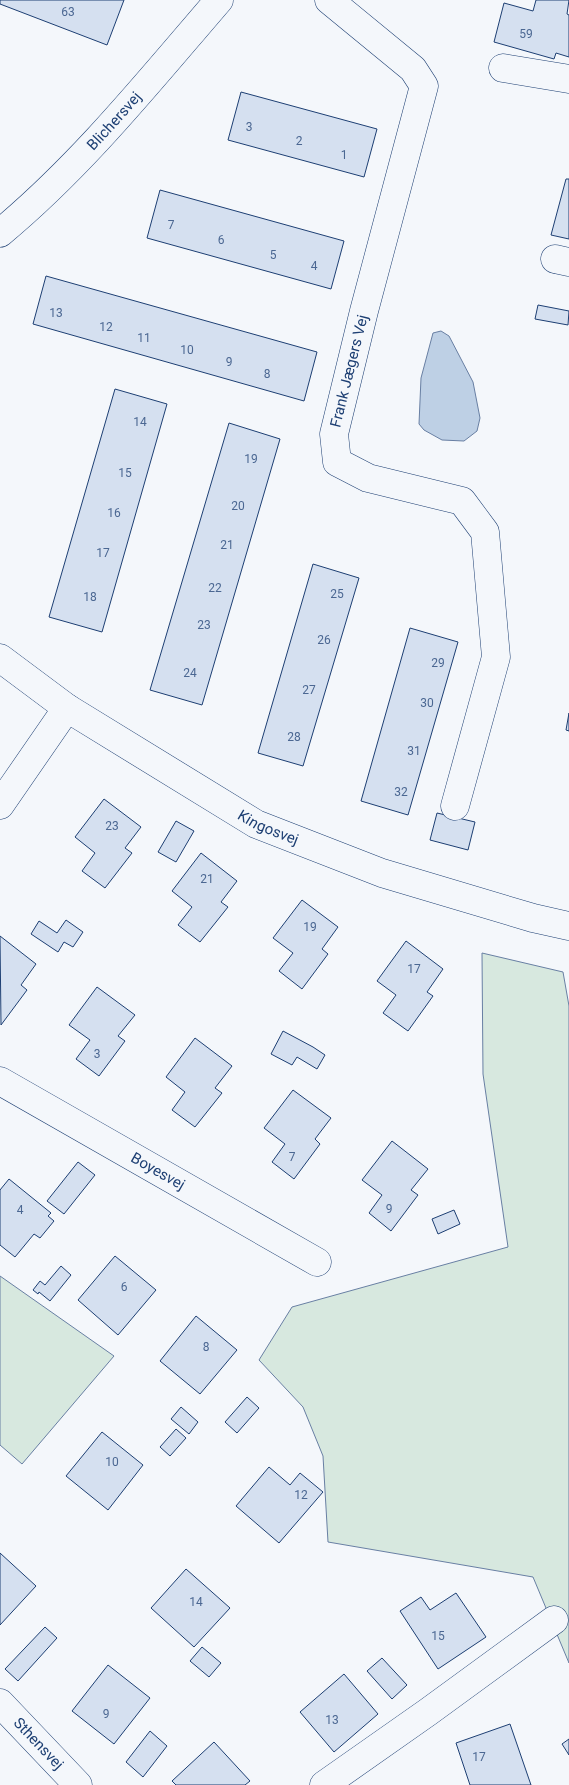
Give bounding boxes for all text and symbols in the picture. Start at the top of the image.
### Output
house number: 63 [61,5,75,19]
house number: 59 [519,27,533,41]
street label: Blichersvej [83,88,145,154]
house number: 3 [246,120,252,134]
house number: 2 [296,134,303,148]
house number: 1 [341,148,347,162]
house number: 7 [168,218,175,232]
house number: 6 [218,233,225,247]
house number: 5 [270,248,277,262]
house number: 4 [311,259,318,273]
house number: 13 [49,306,63,320]
street label: Frank Jægers Vej [326,313,372,429]
house number: 12 [99,320,113,334]
house number: 11 [137,331,151,345]
house number: 10 [180,343,194,357]
house number: 9 [226,355,232,369]
house number: 8 [264,367,271,381]
house number: 14 [133,415,147,429]
house number: 19 [244,452,258,466]
house number: 15 [118,466,132,480]
house number: 20 [231,499,245,513]
house number: 16 [107,506,121,520]
house number: 21 [220,538,234,552]
house number: 17 [96,546,110,560]
house number: 22 [208,581,222,595]
house number: 25 [330,587,344,601]
house number: 18 [83,590,97,604]
house number: 23 [197,618,211,632]
house number: 26 [317,633,331,647]
house number: 29 [431,656,445,670]
house number: 24 [183,666,197,680]
house number: 27 [302,683,316,697]
house number: 30 [420,696,434,710]
house number: 28 [287,730,301,744]
house number: 31 [407,744,421,758]
house number: 32 [394,785,408,799]
street label: Kingosvej [234,806,301,849]
house number: 23 [105,819,119,833]
house number: 21 [200,872,214,886]
house number: 19 [303,920,317,934]
house number: 17 [407,962,421,976]
house number: 3 [94,1047,100,1061]
street label: Boyesvej [128,1149,188,1194]
house number: 7 [289,1150,296,1164]
house number: 9 [386,1202,392,1216]
house number: 4 [17,1203,24,1217]
house number: 6 [121,1280,128,1294]
house number: 8 [203,1340,210,1354]
house number: 10 [105,1455,119,1469]
house number: 12 [294,1488,308,1502]
house number: 14 [189,1595,203,1609]
house number: 15 [431,1629,445,1643]
house number: 9 [103,1707,109,1721]
house number: 13 [325,1713,339,1727]
street label: Sthensvej [10,1714,67,1773]
house number: 17 [472,1750,486,1764]

